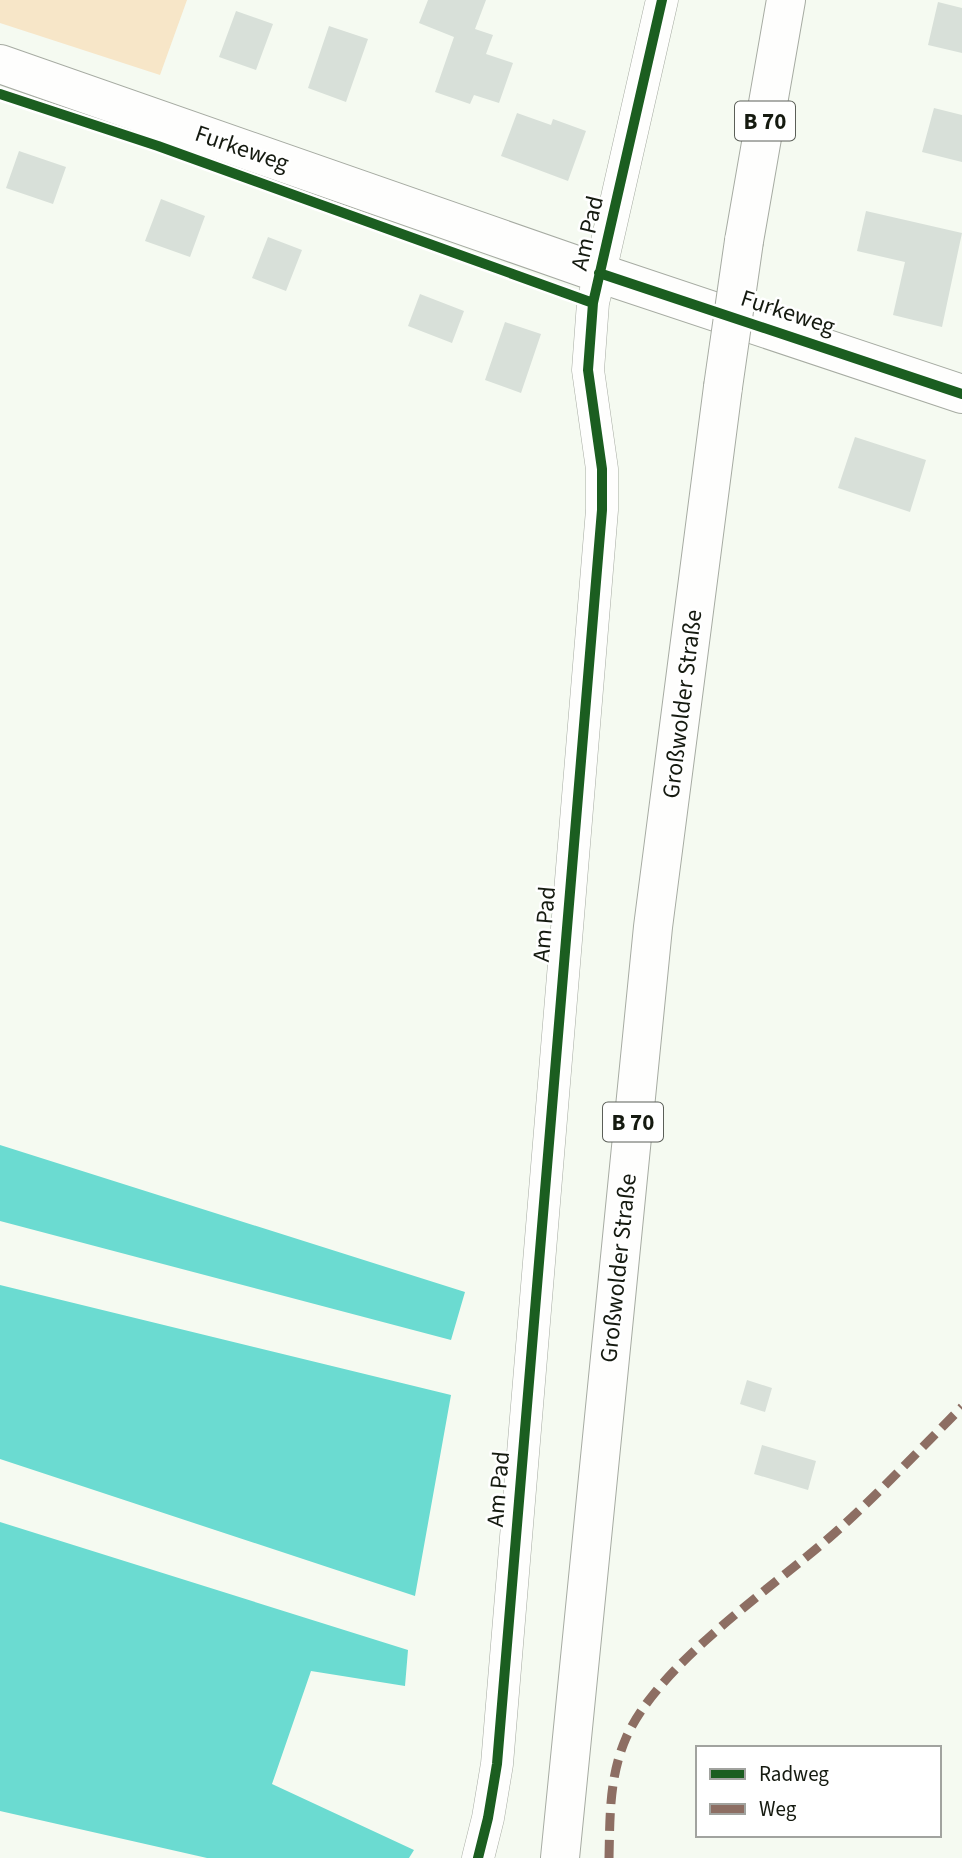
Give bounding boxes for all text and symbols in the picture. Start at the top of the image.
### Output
road number: B 70 [735,102,795,140]
street label: Furkeweg [190,116,294,181]
street label: Am Pad [562,192,613,274]
street label: Furkeweg [736,281,840,344]
street label: Großwolder Straße [654,608,711,800]
street label: Am Pad [524,885,565,963]
road number: B 70 [603,1102,663,1142]
street label: Großwolder Straße [591,1172,646,1364]
street label: Am Pad [478,1450,519,1528]
legend [696,1746,941,1837]
text: Radweg [759,1759,829,1789]
text: Weg [759,1794,797,1824]

